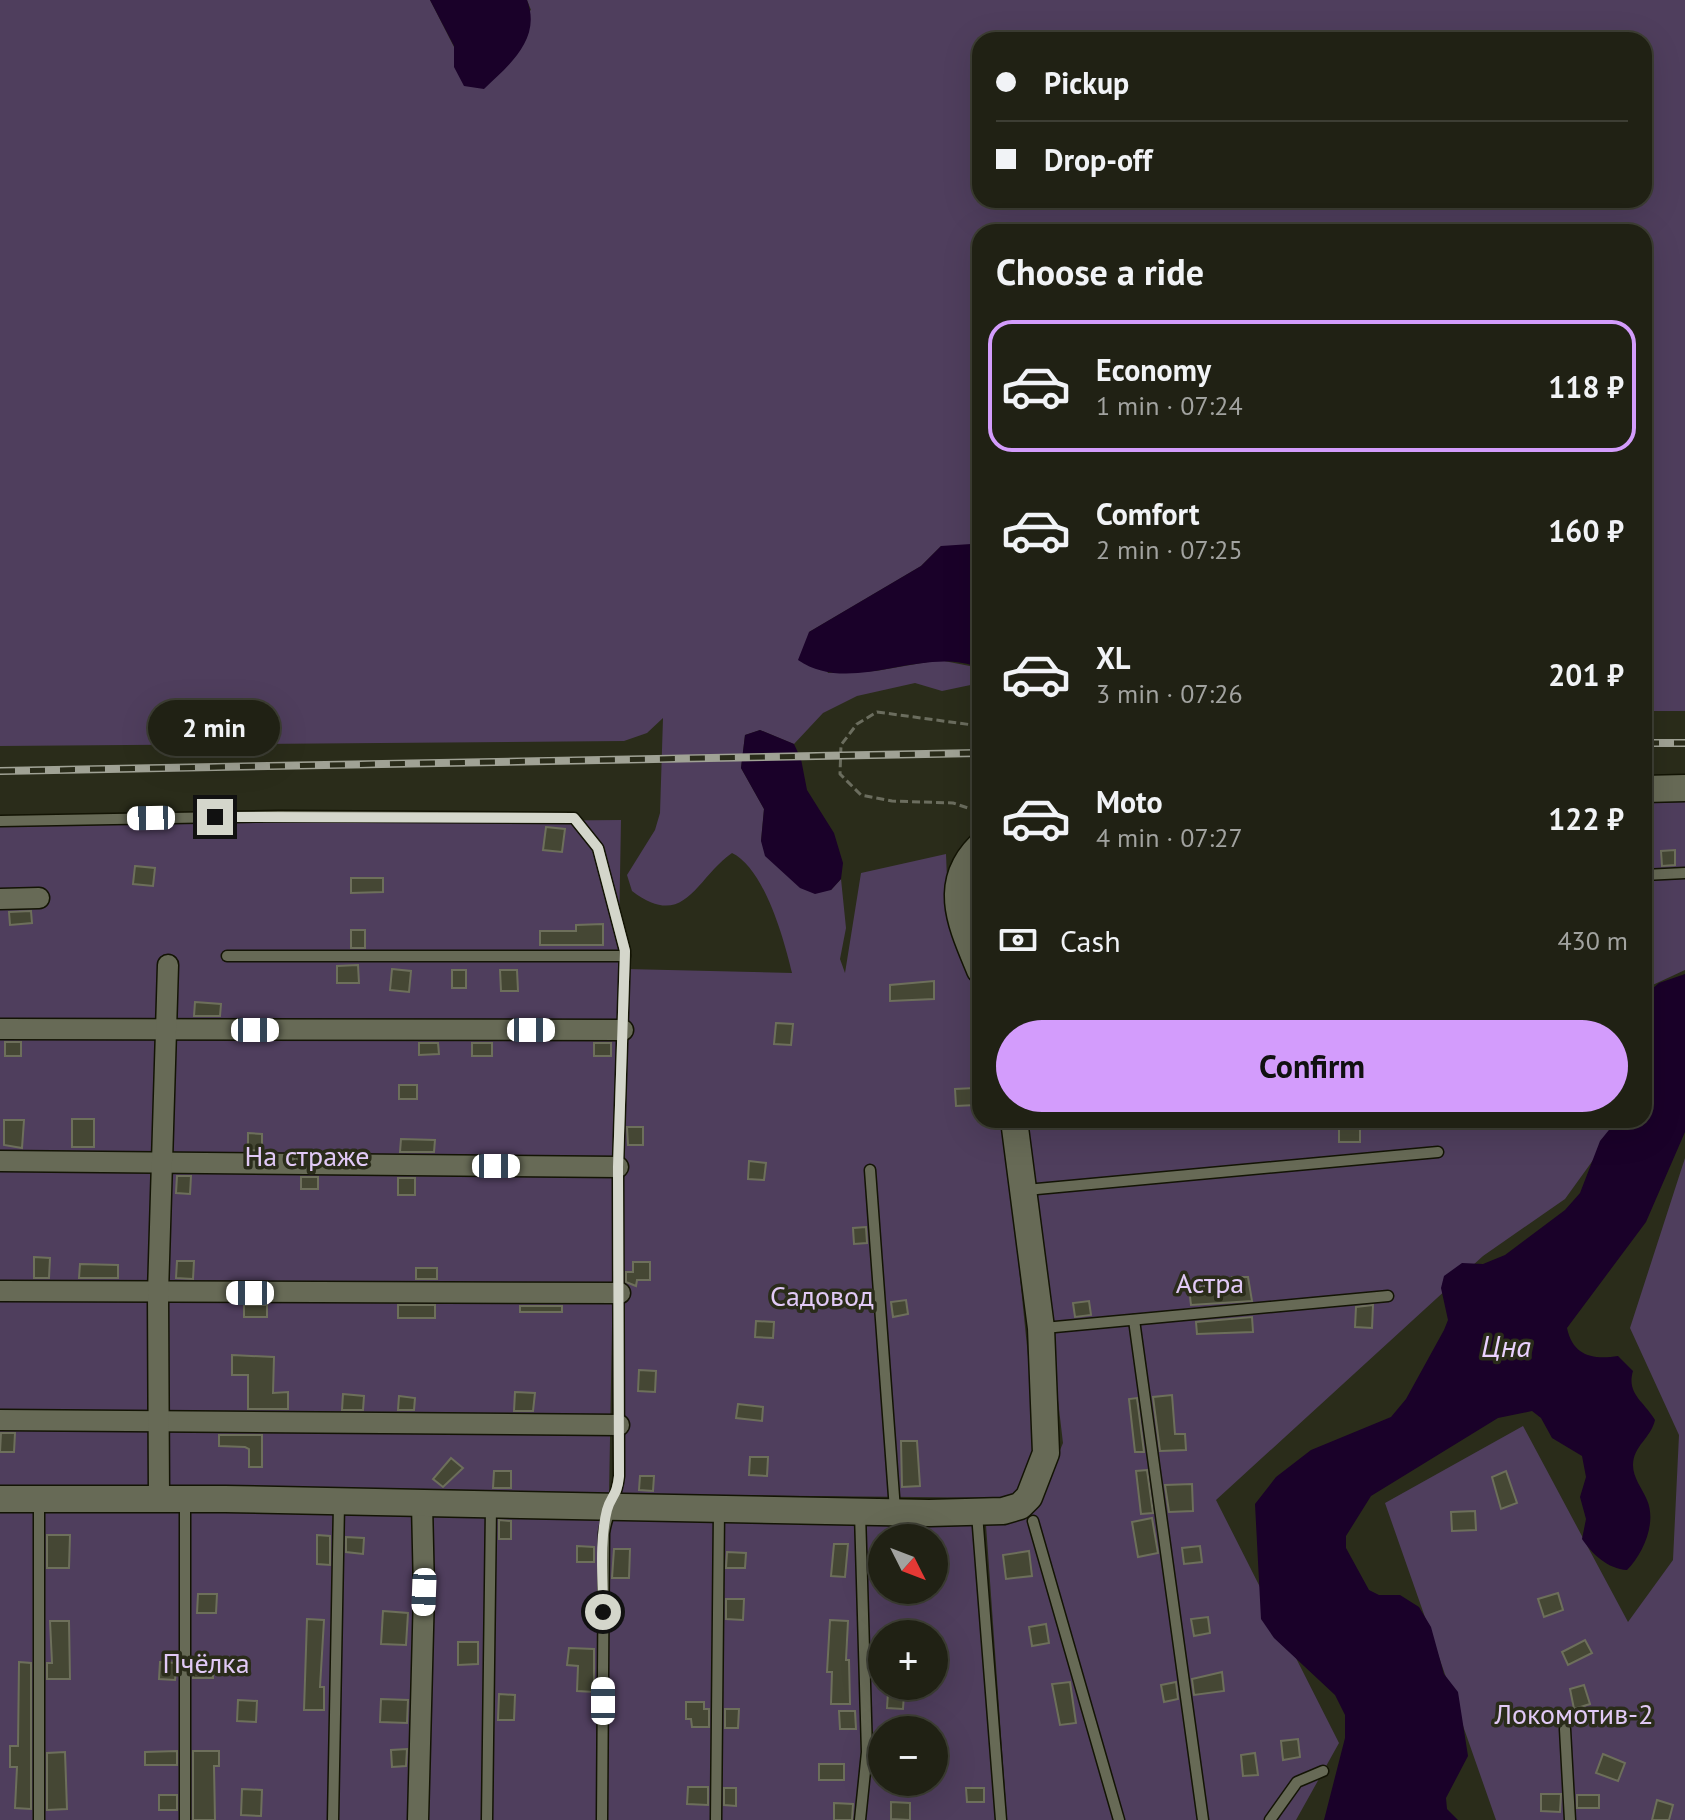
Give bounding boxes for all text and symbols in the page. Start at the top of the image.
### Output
text: Pickup [1044,63,1129,102]
text: Drop-off [1044,140,1152,179]
text: Choose a ride [996,248,1204,295]
icon: car [1000,350,1072,422]
text: Economy [1096,350,1211,389]
text: 118 ₽ [1548,367,1624,406]
text: 1 min · 07:24 [1096,389,1243,422]
icon: car [1000,494,1072,566]
text: Comfort [1096,494,1199,533]
text: 160 ₽ [1548,511,1624,550]
text: 2 min · 07:25 [1096,533,1243,566]
icon: car [1000,638,1072,710]
text: XL [1096,638,1130,677]
text: 201 ₽ [1548,655,1624,694]
text: 3 min · 07:26 [1096,677,1243,710]
callout: 2 min [149,701,281,757]
text: 2 min [182,711,246,744]
icon: car [1000,782,1072,854]
text: Moto [1096,782,1163,821]
route end [197,799,233,835]
text: 122 ₽ [1548,799,1624,838]
car [127,806,175,830]
text: 4 min · 07:27 [1096,821,1243,854]
icon: cash [996,918,1040,962]
text: Cash [1060,921,1121,960]
text: 430 m [1557,924,1628,957]
car [231,1018,279,1042]
car [507,1018,555,1042]
button: Confirm [996,1020,1628,1112]
park label: На страже [244,1137,370,1174]
car [472,1154,520,1178]
park label: Астра [1176,1264,1244,1301]
park label: Садовод [770,1277,874,1314]
car [226,1281,274,1305]
water label: Цна [1481,1326,1531,1365]
north arrow [868,1524,948,1604]
map controls [868,1524,948,1796]
car [411,1568,437,1616]
route start [585,1594,621,1630]
button: + [868,1620,948,1700]
park label: Пчёлка [162,1644,250,1681]
car [591,1677,615,1725]
park label: Локомотив-2 [1494,1695,1653,1732]
button: − [868,1716,948,1796]

